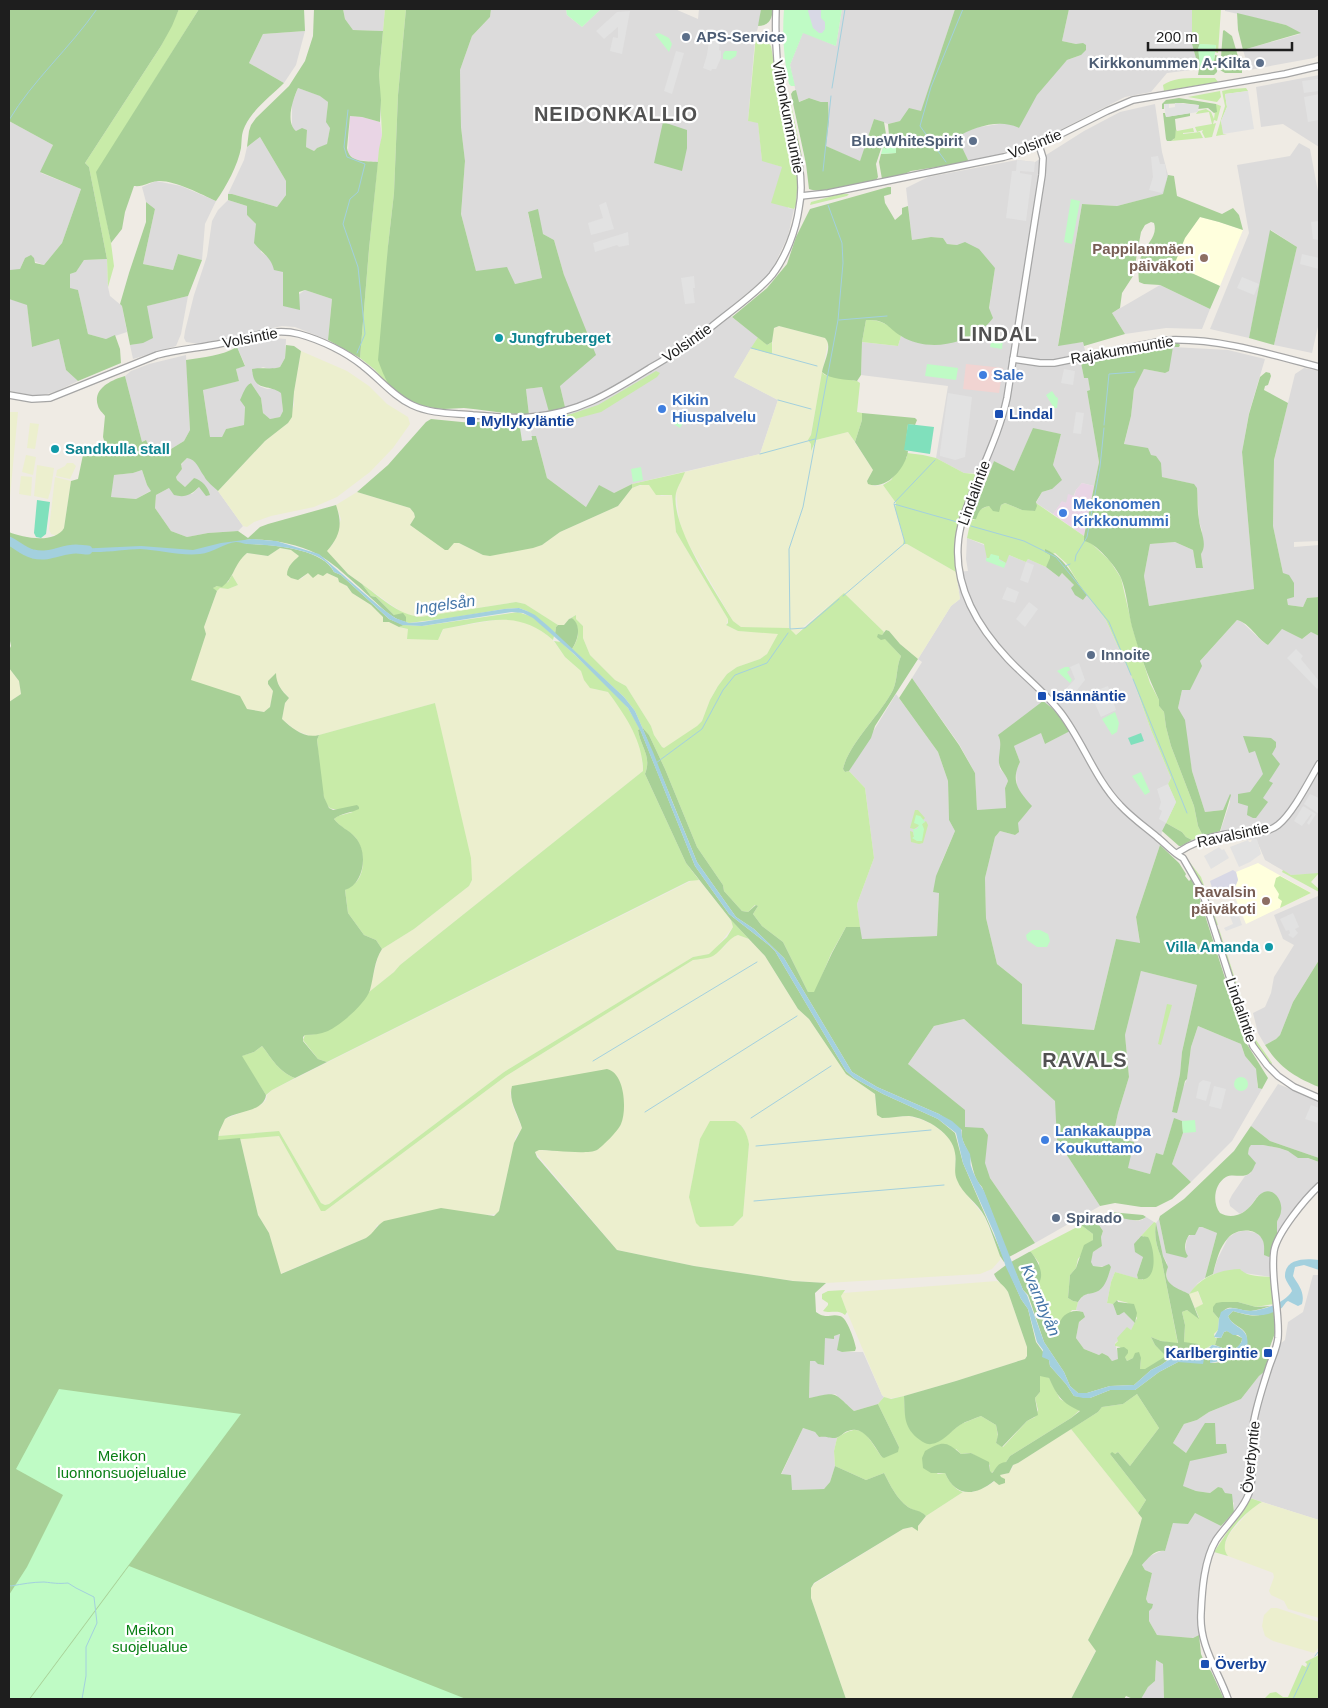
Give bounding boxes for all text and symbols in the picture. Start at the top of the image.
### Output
scale bar [1148,20,1292,52]
place label: APS-Service [696,28,785,45]
text: 200 m [1156,28,1198,45]
marker: APS-Service [680,31,692,43]
place label: Kirkkonummen A-Kilta [1089,54,1251,71]
marker: Kirkkonummen A-Kilta [1254,57,1266,69]
street label: Vilhonkummuntie [769,59,808,175]
district label: NEIDONKALLIO [534,103,698,125]
street label: Volsintie [1006,125,1064,162]
place label: BlueWhiteSpirit [851,132,963,149]
marker: BlueWhiteSpirit [967,135,979,147]
place label: Pappilanmäen päiväkoti [1092,240,1194,274]
marker: Pappilanmäen päiväkoti [1198,252,1210,264]
street label: Volsintie [659,320,714,366]
district label: LINDAL [958,323,1038,345]
street label: Volsintie [221,324,279,351]
place label: Jungfruberget [509,329,611,346]
marker: Jungfruberget [493,332,505,344]
street label: Rajakummuntie [1069,332,1175,367]
place label: Sale [993,366,1024,383]
marker: Sale [977,369,989,381]
place label: Kikin Hiuspalvelu [672,391,756,425]
marker: Kikin Hiuspalvelu [656,403,668,415]
place label: Lindal [1009,405,1053,422]
marker: Lindal [993,408,1005,420]
place label: Myllykyläntie [481,412,574,429]
marker: Myllykyläntie [465,415,477,427]
place label: Sandkulla stall [65,440,170,457]
marker: Sandkulla stall [49,443,61,455]
street label: Lindalintie [954,458,993,527]
place label: Mekonomen Kirkkonummi [1073,495,1169,529]
marker: Mekonomen Kirkkonummi [1057,507,1069,519]
water label: Ingelsån [414,592,476,617]
place label: Innoite [1101,646,1150,663]
marker: Innoite [1085,649,1097,661]
place label: Isännäntie [1052,687,1126,704]
marker: Isännäntie [1036,690,1048,702]
street label: Ravalsintie [1195,819,1271,850]
place label: Ravalsin päiväkoti [1191,883,1256,917]
marker: Ravalsin päiväkoti [1260,895,1272,907]
place label: Villa Amanda [1166,938,1260,955]
marker: Villa Amanda [1263,941,1275,953]
street label: Lindalintie [1222,975,1261,1045]
district label: RAVALS [1042,1049,1128,1071]
place label: Lankakauppa Koukuttamo [1055,1122,1152,1156]
marker: Lankakauppa Koukuttamo [1039,1134,1051,1146]
place label: Spirado [1066,1209,1122,1226]
marker: Spirado [1050,1212,1062,1224]
water label: Kvarnbyån [1018,1262,1063,1339]
place label: Karlbergintie [1165,1344,1258,1361]
marker: Karlbergintie [1262,1347,1274,1359]
street label: Överbyntie [1238,1420,1263,1494]
park label: Meikon luonnonsuojelualue [57,1447,187,1481]
park label: Meikon suojelualue [112,1621,188,1655]
place label: Överby [1215,1655,1267,1672]
marker: Överby [1199,1658,1211,1670]

